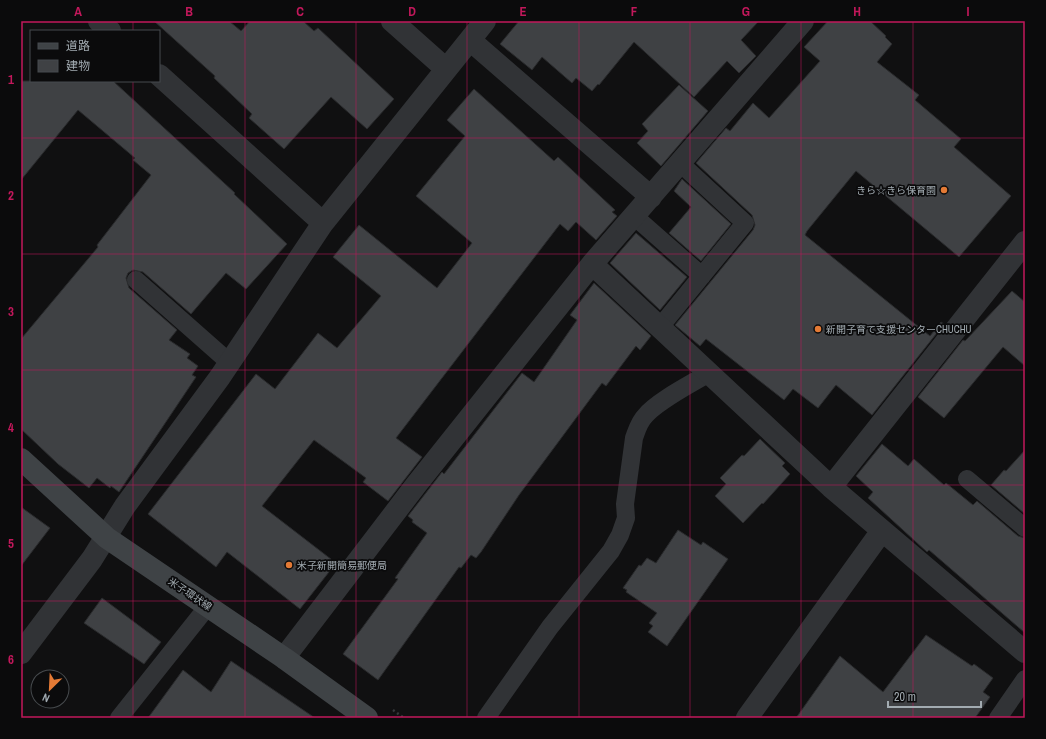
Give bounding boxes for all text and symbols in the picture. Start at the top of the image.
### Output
text: A [74,3,82,20]
text: B [185,3,193,20]
text: C [296,3,304,20]
text: D [408,3,416,20]
text: E [519,3,527,20]
text: F [631,3,638,20]
text: G [742,3,750,20]
text: H [853,3,861,20]
text: I [967,3,970,20]
legend [30,30,160,82]
text: 道路 [66,38,90,54]
text: 建物 [66,58,90,74]
text: 1 [8,71,14,88]
place label: きら☆きら保育園 [856,184,936,197]
marker: きら☆きら保育園 [939,185,949,195]
text: 2 [8,187,14,204]
text: 3 [8,303,14,320]
place label: 新開子育て支援センターCHUCHU [826,323,972,336]
marker: 新開子育て支援センターCHUCHU [813,324,823,334]
text: 4 [8,419,14,436]
text: 5 [8,535,14,552]
place label: 米子新開簡易郵便局 [297,559,387,572]
marker: 米子新開簡易郵便局 [284,560,294,570]
street label: 米子環状線 [166,575,214,613]
text: 6 [8,651,14,668]
north arrow [30,669,70,709]
scale bar [888,683,981,709]
text: 20 m [894,689,916,705]
text: N [40,690,52,706]

